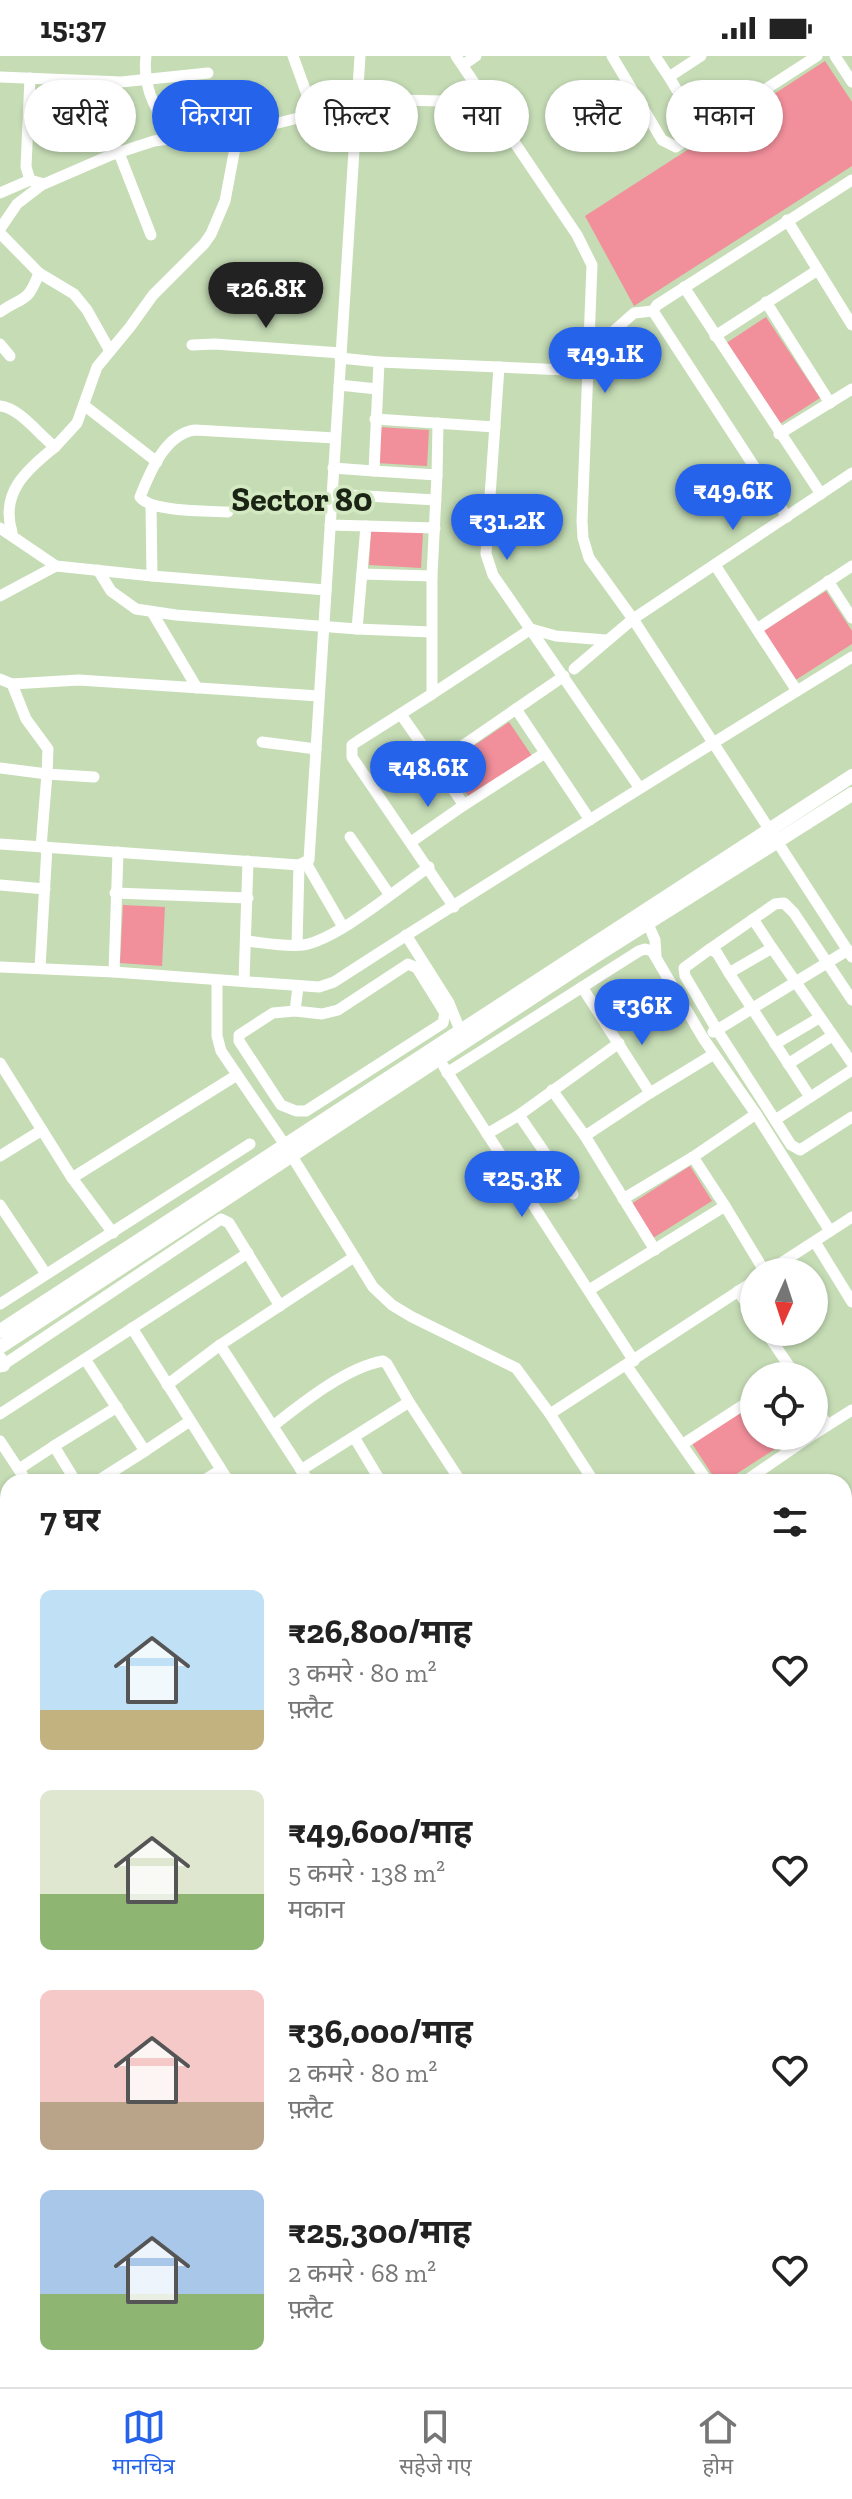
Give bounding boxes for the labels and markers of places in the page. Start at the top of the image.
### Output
pin: ₹26.8K [201,262,331,330]
pin: ₹49.1K [540,327,670,395]
pin: ₹49.6K [668,464,798,532]
pin: ₹31.2K [442,494,572,562]
pin: ₹48.6K [363,741,493,809]
pin: ₹36K [595,979,689,1047]
pin: ₹25.3K [457,1151,587,1219]

